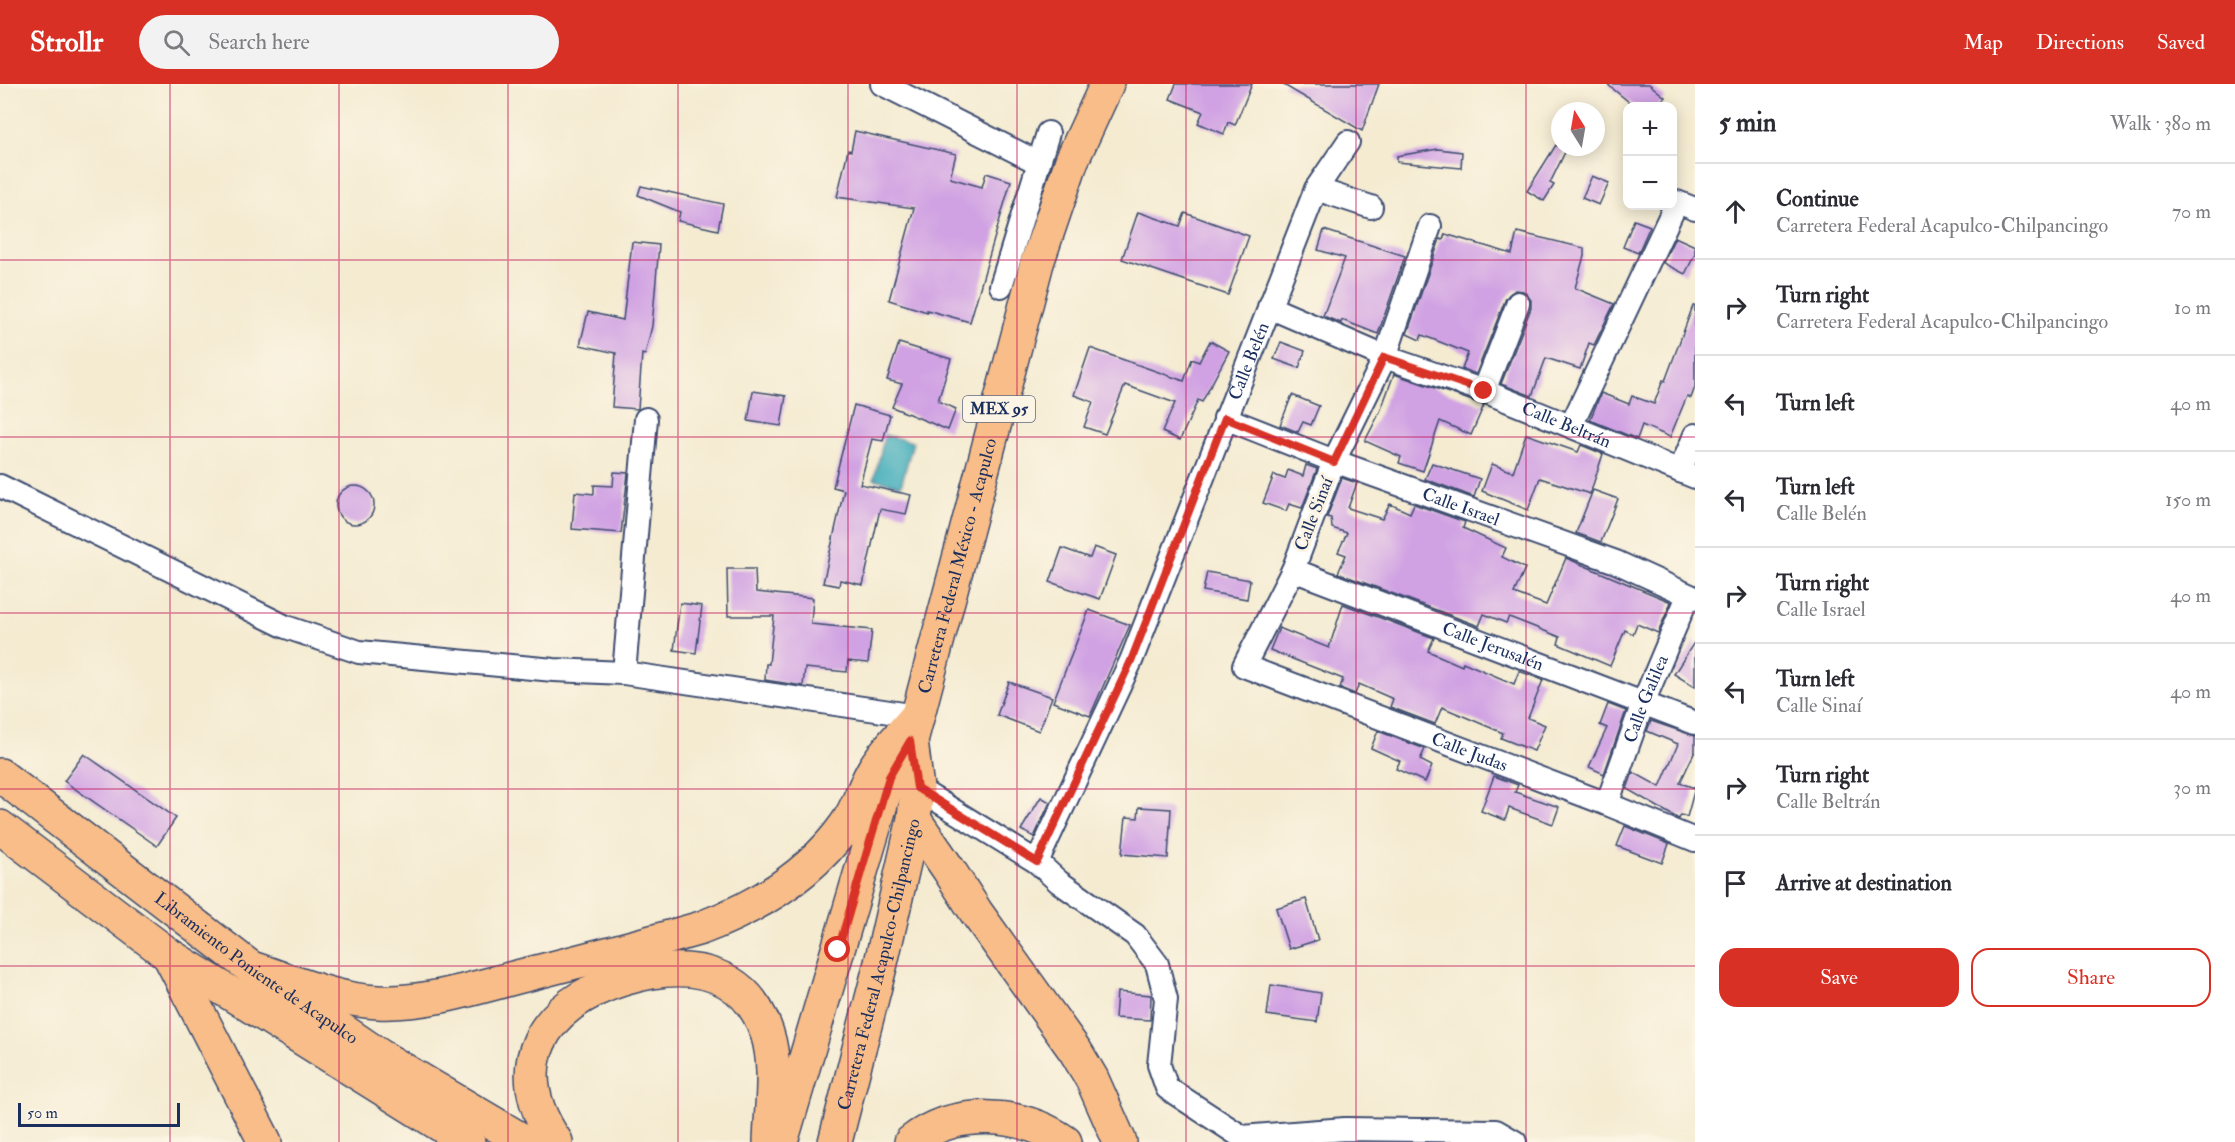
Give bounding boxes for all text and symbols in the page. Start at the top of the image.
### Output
search box [139,15,559,69]
text: Strollr [30,25,103,60]
icon: search [160,26,193,59]
text: Search here [208,28,310,56]
text: Map [1963,29,2003,56]
text: Directions [2036,29,2124,56]
text: Saved [2157,29,2205,56]
north arrow [1551,102,1605,156]
map controls [1623,102,1677,210]
button: + [1623,102,1677,156]
text: 5 min [1719,107,1776,139]
text: Walk · 380 m [2110,111,2211,136]
button: − [1623,156,1677,210]
text: Continue [1776,185,1859,213]
icon: ahead [1719,195,1752,228]
text: 70 m [2172,199,2211,224]
text: Carretera Federal Acapulco-Chilpancingo [1776,213,2108,238]
text: Turn right [1776,281,1869,309]
icon: right [1719,291,1752,324]
text: 10 m [2174,295,2211,320]
text: Carretera Federal Acapulco-Chilpancingo [1776,309,2108,334]
street label: Calle Belén [1223,319,1274,403]
route end [1470,377,1496,403]
icon: left [1719,387,1752,420]
text: Turn left [1776,389,1855,417]
text: 40 m [2170,391,2211,416]
road number: MEX 95 [963,396,1035,422]
street label: Calle Beltrán [1519,396,1614,453]
street label: Carretera Federal México - Acapulco [912,435,1002,696]
street label: Calle Sinaí [1289,473,1339,554]
text: Turn left [1776,473,1855,501]
street label: Calle Israel [1419,482,1503,531]
icon: left [1719,483,1752,516]
text: 150 m [2165,487,2211,512]
text: Calle Belén [1776,501,1867,526]
text: Turn right [1776,569,1869,597]
icon: right [1719,579,1752,612]
text: 40 m [2170,583,2211,608]
text: Calle Israel [1776,597,1866,622]
street label: Calle Jerusalén [1439,616,1547,676]
street label: Calle Galilea [1618,651,1674,746]
text: Turn left [1776,665,1855,693]
icon: left [1719,675,1752,708]
text: 40 m [2170,679,2211,704]
text: Calle Sinaí [1776,693,1862,718]
street label: Calle Judas [1428,727,1511,777]
text: Turn right [1776,761,1869,789]
icon: right [1719,771,1752,804]
text: 30 m [2173,775,2211,800]
text: Calle Beltrán [1776,789,1880,814]
street label: Carretera Federal Acapulco-Chilpancingo [832,816,925,1113]
icon: arrive [1719,867,1752,900]
text: Arrive at destination [1776,869,1952,897]
street label: Libramiento Poniente de Acapulco [150,887,363,1049]
route start [824,936,850,962]
button: Save [1719,948,1959,1007]
button: Share [1971,948,2211,1007]
scale bar [18,1100,180,1128]
text: 50 m [27,1103,58,1123]

